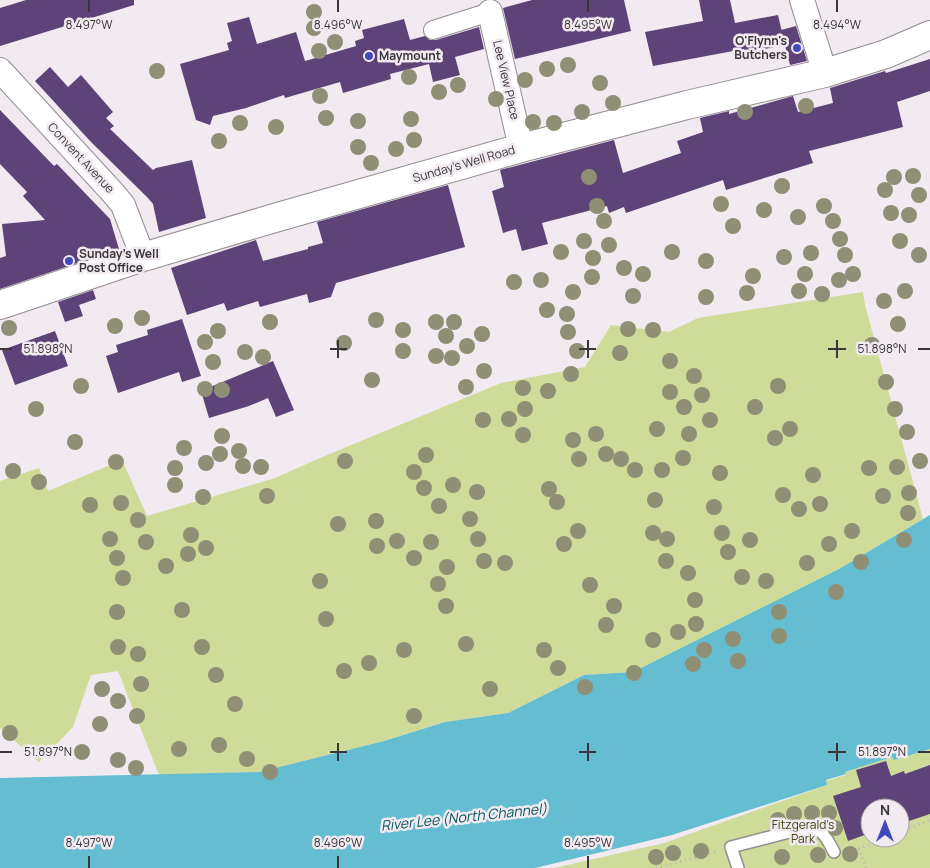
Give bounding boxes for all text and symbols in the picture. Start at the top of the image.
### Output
text: 8.497°W [66,16,113,33]
text: 8.496°W [314,16,363,33]
text: 8.495°W [564,16,613,33]
text: 8.494°W [813,16,862,33]
place label: O'Flynn's Butchers [734,32,787,63]
street label: Lee View Place [489,39,524,121]
marker: O'Flynn's Butchers [791,42,803,54]
place label: Maymount [379,47,441,64]
marker: Maymount [363,50,375,62]
street label: Convent Avenue [44,119,119,197]
street label: Sunday's Well Road [411,141,517,186]
place label: Sunday's Well Post Office [79,245,159,276]
marker: Sunday's Well Post Office [63,255,75,267]
text: 51.898°N [23,340,73,357]
text: 51.898°N [857,340,907,357]
text: 51.897°N [24,743,72,760]
text: 51.897°N [858,743,906,760]
water label: River Lee (North Channel) [380,798,548,835]
north arrow [860,798,910,848]
text: N [880,800,890,819]
park label: Fitzgerald's Park [772,816,834,847]
text: 8.497°W [66,834,113,851]
text: 8.496°W [314,834,363,851]
text: 8.495°W [564,834,613,851]

